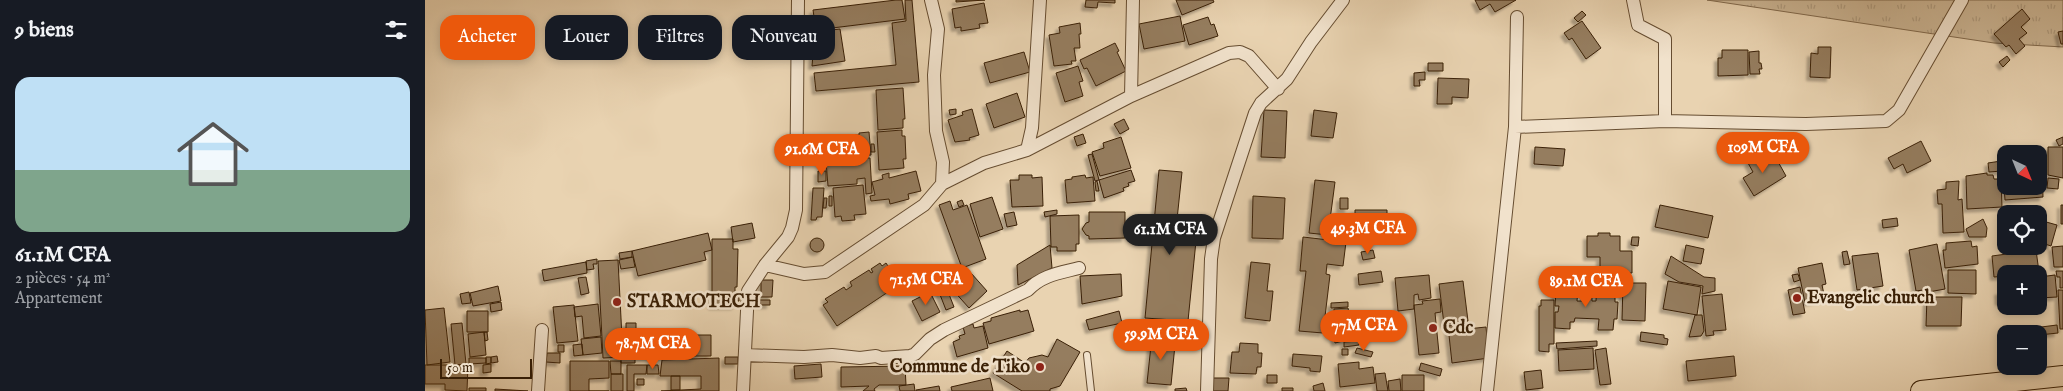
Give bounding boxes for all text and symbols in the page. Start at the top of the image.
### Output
chip: Acheter [440,15,535,60]
chip: Louer [545,15,628,60]
chip: Filtres [638,15,722,60]
chip: Nouveau [732,15,835,60]
icon: filters [382,16,410,44]
text: 9 biens [15,17,74,44]
icon: home [168,109,258,199]
pin: 109M CFA [1711,132,1815,174]
pin: 91.6M CFA [765,134,879,176]
text: 109M CFA [1727,138,1799,158]
text: 91.6M CFA [785,140,859,160]
north arrow [1997,145,2047,195]
map controls [1997,145,2047,375]
button: locate [1997,205,2047,255]
pin: 49.3M CFA [1311,212,1425,255]
pin: 61.1M CFA [1113,214,1227,256]
text: 49.3M CFA [1331,219,1405,239]
text: 61.1M CFA [1134,220,1206,240]
text: 61.1M CFA [15,242,110,269]
pin: 71.5M CFA [869,264,983,306]
button: + [1997,265,2047,315]
pin: 89.1M CFA [1529,266,1643,308]
text: 2 pièces · 54 m² [15,269,110,289]
text: 71.5M CFA [889,270,963,290]
text: 89.1M CFA [1549,272,1623,292]
place label: Evangelic church [1807,287,1935,310]
text: Appartement [15,289,102,309]
place label: STARMOTECH [627,291,761,314]
marker: Evangelic church [1791,292,1803,304]
marker: STARMOTECH [611,296,623,308]
pin: 77M CFA [1318,310,1410,352]
text: 77M CFA [1331,316,1397,336]
place label: Cdc [1443,317,1473,340]
pin: 59.9M CFA [1104,318,1218,361]
marker: Cdc [1427,322,1439,334]
text: 59.9M CFA [1124,325,1198,345]
button: − [1997,325,2047,375]
pin: 78.7M CFA [596,328,710,370]
text: 78.7M CFA [616,334,690,354]
scale bar [440,356,533,379]
place label: Commune de Tiko [890,356,1030,379]
text: 50 m [447,359,473,377]
marker: Commune de Tiko [1034,361,1046,373]

